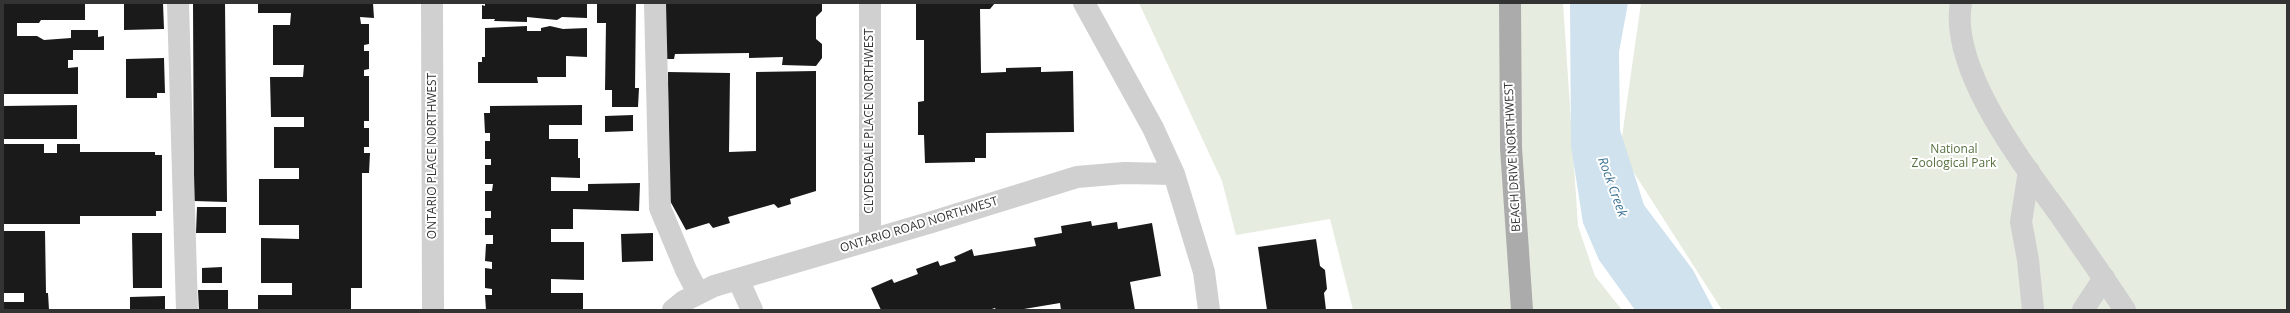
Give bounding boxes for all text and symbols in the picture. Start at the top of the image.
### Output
street label: CLYDESDALE PLACE NORTHWEST [863,28,877,214]
street label: ONTARIO PLACE NORTHWEST [426,73,440,239]
street label: BEACH DRIVE NORTHWEST [1502,82,1524,232]
park label: National Zoological Park [1912,143,1996,171]
water label: Rock Creek [1594,155,1630,219]
street label: ONTARIO ROAD NORTHWEST [838,194,1000,256]

